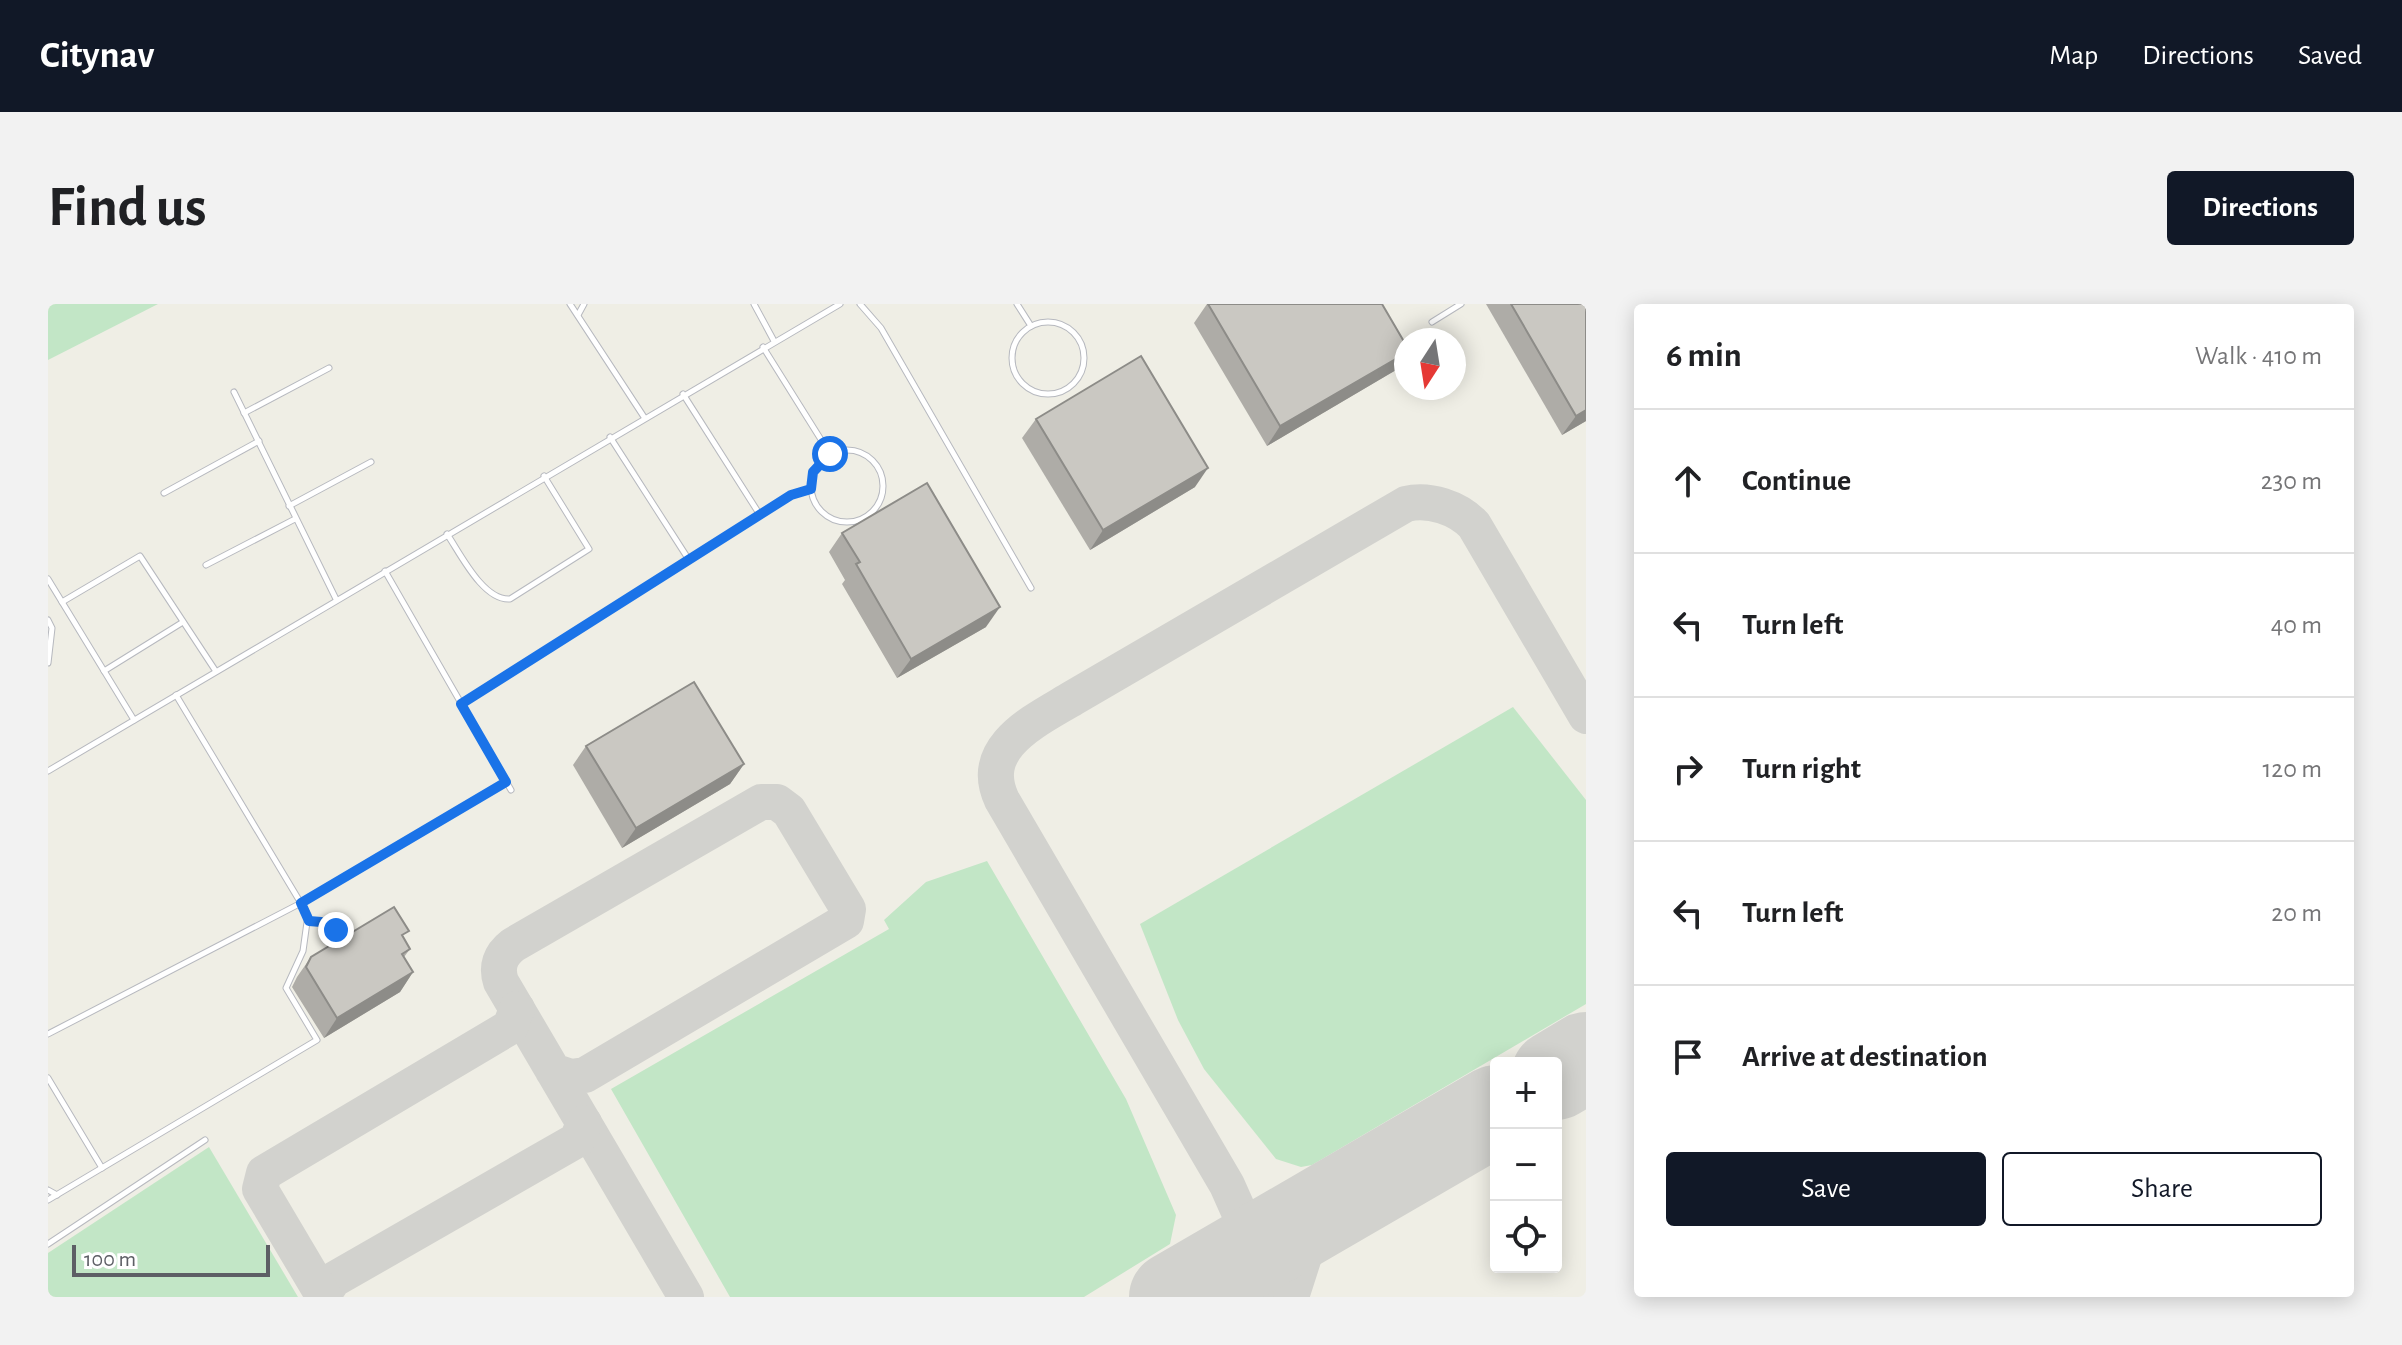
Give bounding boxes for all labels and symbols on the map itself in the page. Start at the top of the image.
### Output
north arrow [1394,328,1466,400]
route start [812,436,848,472]
route end [318,912,354,948]
scale bar [72,1241,270,1277]

